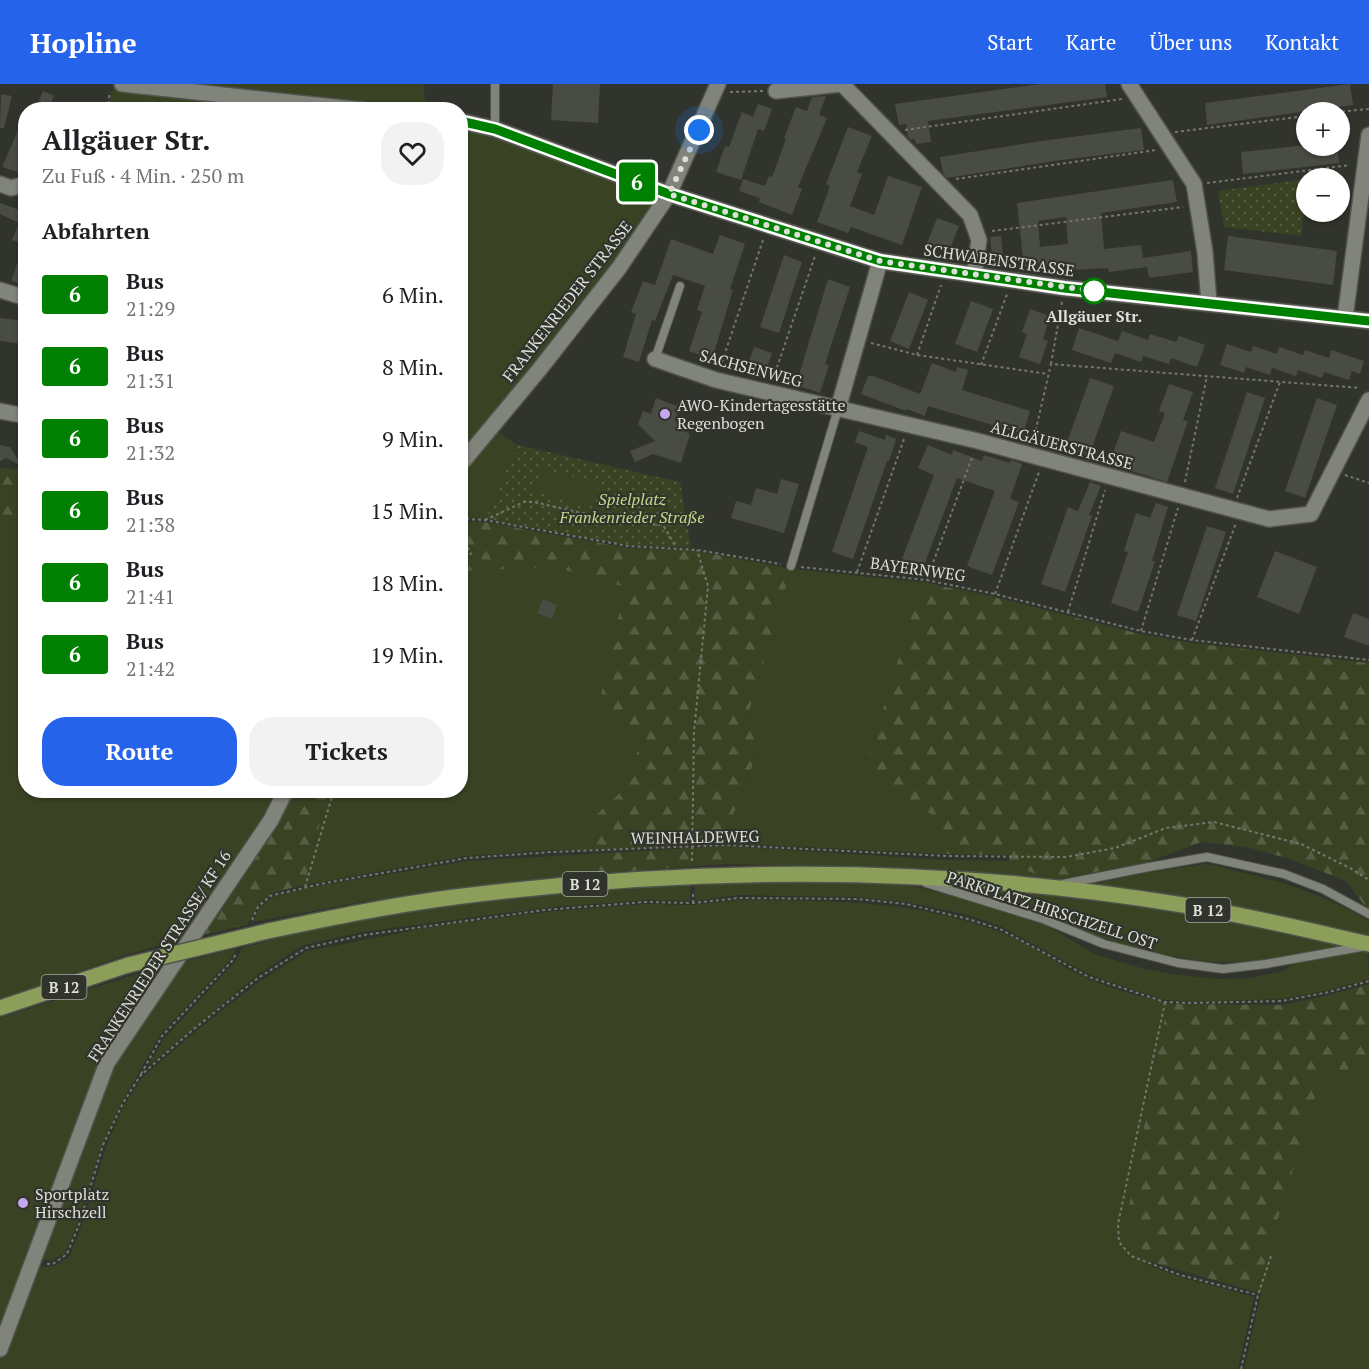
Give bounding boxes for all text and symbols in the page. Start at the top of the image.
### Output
text: Hopline [30,24,137,61]
text: Start [987,28,1033,56]
text: Karte [1066,28,1116,56]
text: Über uns [1149,28,1232,56]
text: Kontakt [1265,28,1339,56]
map controls [1296,102,1350,222]
button: + [1296,102,1350,156]
your location [684,115,714,145]
text: Allgäuer Str. [42,121,210,158]
button: heart [381,122,444,185]
text: Zu Fuß · 4 Min. · 250 m [42,162,244,189]
line badge: 6 [618,162,656,202]
text: 6 [631,168,643,196]
button: − [1296,168,1350,222]
text: Abfahrten [42,216,150,245]
street label: FRANKENRIEDER STRASSE [497,216,637,386]
street label: SCHWABENSTRASSE [922,239,1076,281]
text: Bus [126,266,164,295]
marker: Allgäuer Str. [1081,278,1107,304]
text: 6 [69,280,81,308]
text: 6 Min. [382,280,444,309]
text: 21:29 [126,295,175,322]
place label: Allgäuer Str. [1046,305,1142,327]
text: Bus [126,338,164,367]
street label: SACHSENWEG [697,344,805,392]
text: 6 [69,352,81,380]
text: 8 Min. [382,352,444,381]
text: 21:31 [126,367,175,394]
place label: AWO-Kindertagesstätte Regenbogen [677,394,846,434]
marker: AWO-Kindertagesstätte Regenbogen [658,407,672,421]
text: Bus [126,410,164,439]
street label: ALLGÄUERSTRASSE [988,415,1136,475]
text: 6 [69,424,81,452]
text: 9 Min. [382,424,444,453]
text: 21:32 [126,439,175,466]
text: Bus [126,482,164,511]
park label: Spielplatz Frankenrieder Straße [558,488,705,528]
text: 6 [69,496,81,524]
text: 15 Min. [370,496,444,525]
text: 21:38 [126,511,175,538]
street label: BAYERNWEG [869,551,967,587]
text: Bus [126,554,164,583]
text: 6 [69,568,81,596]
text: 18 Min. [370,568,444,597]
text: 21:41 [126,583,175,610]
text: Bus [126,626,164,655]
text: 6 [69,640,81,668]
text: 19 Min. [370,640,444,669]
text: 21:42 [126,655,175,682]
button: Route [42,717,237,786]
button: Tickets [249,717,444,786]
street label: WEINHALDEWEG [630,825,760,849]
street label: FRANKENRIEDER STRASSE/ KF 16 [82,846,236,1066]
street label: PARKPLATZ HIRSCHZELL OST [944,866,1160,954]
road number: B 12 [562,872,608,896]
road number: B 12 [1186,898,1230,922]
road number: B 12 [42,975,86,999]
place label: Sportplatz Hirschzell [35,1183,109,1223]
marker: Sportplatz Hirschzell [16,1196,30,1210]

